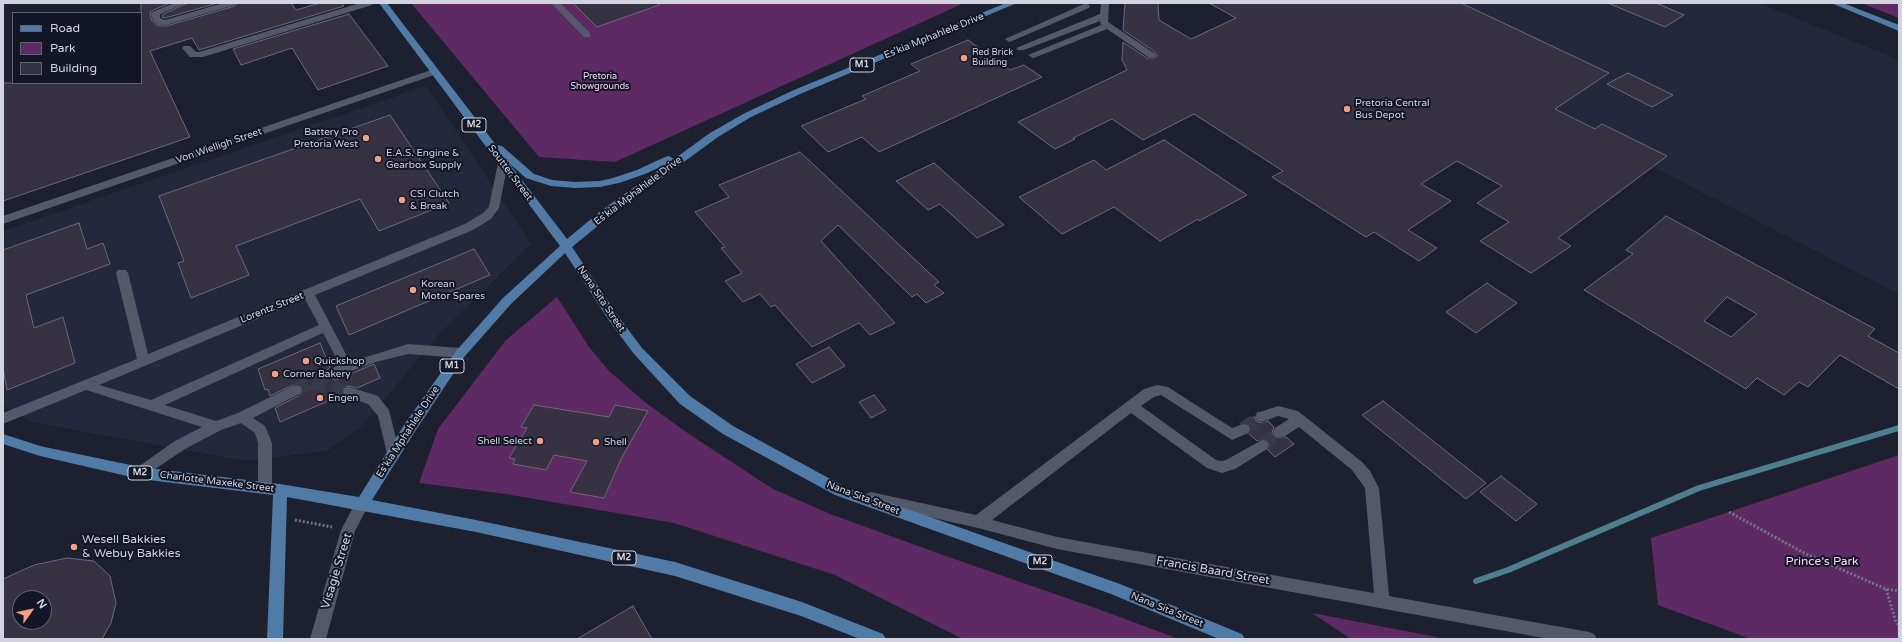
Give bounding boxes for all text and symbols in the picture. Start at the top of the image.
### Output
street label: Es'kia Mphahlele Drive [882,10,986,62]
legend [12,12,142,84]
text: Road [50,21,80,35]
text: Park [50,41,76,55]
place label: Red Brick Building [972,48,1013,69]
marker: Red Brick Building [959,53,969,63]
road number: M1 [850,58,874,72]
text: Building [50,61,97,75]
park label: Pretoria Showgrounds [571,72,629,93]
place label: Pretoria Central Bus Depot [1355,97,1430,120]
marker: Pretoria Central Bus Depot [1342,104,1352,114]
road number: M2 [462,118,486,132]
street label: Von Wielligh Street [174,126,264,166]
place label: Battery Pro Pretoria West [294,126,358,150]
marker: Battery Pro Pretoria West [361,133,371,143]
street label: Soutter Street [485,143,535,203]
place label: E.A.S. Engine & Gearbox Supply [386,147,462,170]
marker: E.A.S. Engine & Gearbox Supply [373,154,383,164]
street label: Es'kia Mphahlele Drive [592,154,684,228]
place label: CSI Clutch & Break [410,188,459,212]
marker: CSI Clutch & Break [397,195,407,205]
street label: Nana Sita Street [574,264,628,334]
place label: Korean Motor Spares [421,278,485,302]
marker: Korean Motor Spares [408,285,418,295]
street label: Lorentz Street [239,290,305,326]
place label: Quickshop [314,355,365,367]
marker: Quickshop [301,356,311,366]
road number: M1 [440,359,464,373]
place label: Corner Bakery [283,368,351,380]
marker: Corner Bakery [270,369,280,379]
street label: Es'kia Mphahlele Drive [374,384,442,480]
place label: Engen [328,392,358,404]
marker: Engen [315,393,325,403]
place label: Shell Select [477,435,532,447]
marker: Shell Select [535,436,545,446]
place label: Shell [604,436,627,448]
marker: Shell [591,437,601,447]
road number: M2 [128,466,152,480]
street label: Charlotte Maxeke Street [159,469,275,495]
street label: Nana Sita Street [825,479,901,517]
street label: Visagie Street [319,531,355,611]
place label: Wesell Bakkies & Webuy Bakkies [82,533,180,561]
marker: Wesell Bakkies & Webuy Bakkies [69,542,79,552]
road number: M2 [612,551,636,565]
street label: Francis Baard Street [1155,554,1271,588]
road number: M2 [1028,555,1052,569]
park label: Prince's Park [1785,555,1859,569]
north arrow [12,590,52,630]
street label: Nana Sita Street [1129,590,1205,630]
text: N [34,596,50,611]

